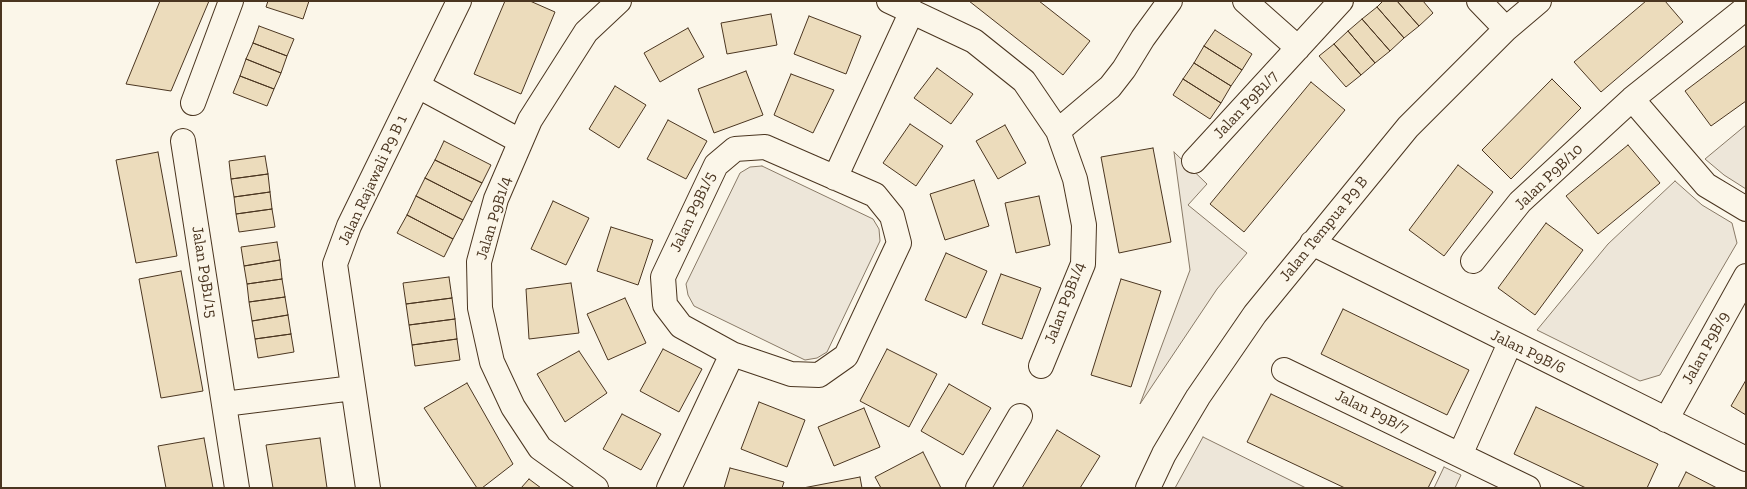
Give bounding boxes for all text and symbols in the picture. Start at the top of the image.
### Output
street label: Jalan P9B1/7 [1210,67,1282,143]
street label: Jalan Rajawali P9 B 1 [334,112,412,248]
street label: Jalan P9B/10 [1511,140,1587,214]
street label: Jalan P9B1/5 [666,169,720,255]
street label: Jalan Tempua P9 B [1276,173,1372,285]
street label: Jalan P9B1/4 [472,174,516,262]
street label: Jalan P9B1/15 [187,225,221,319]
street label: Jalan P9B1/4 [1041,259,1089,347]
street label: Jalan P9B/9 [1678,308,1734,388]
street label: Jalan P9B/6 [1488,326,1568,378]
street label: Jalan P9B/7 [1332,386,1412,438]

